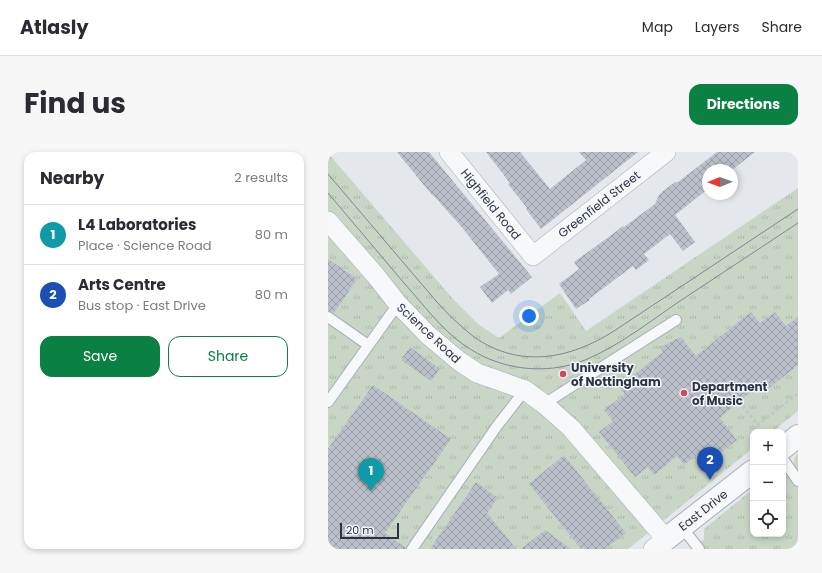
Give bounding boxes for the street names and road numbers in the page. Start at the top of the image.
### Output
street label: Highfield Road [457,165,525,243]
street label: Greenfield Street [554,166,644,242]
street label: Science Road [393,299,465,367]
street label: East Drive [675,485,731,535]

